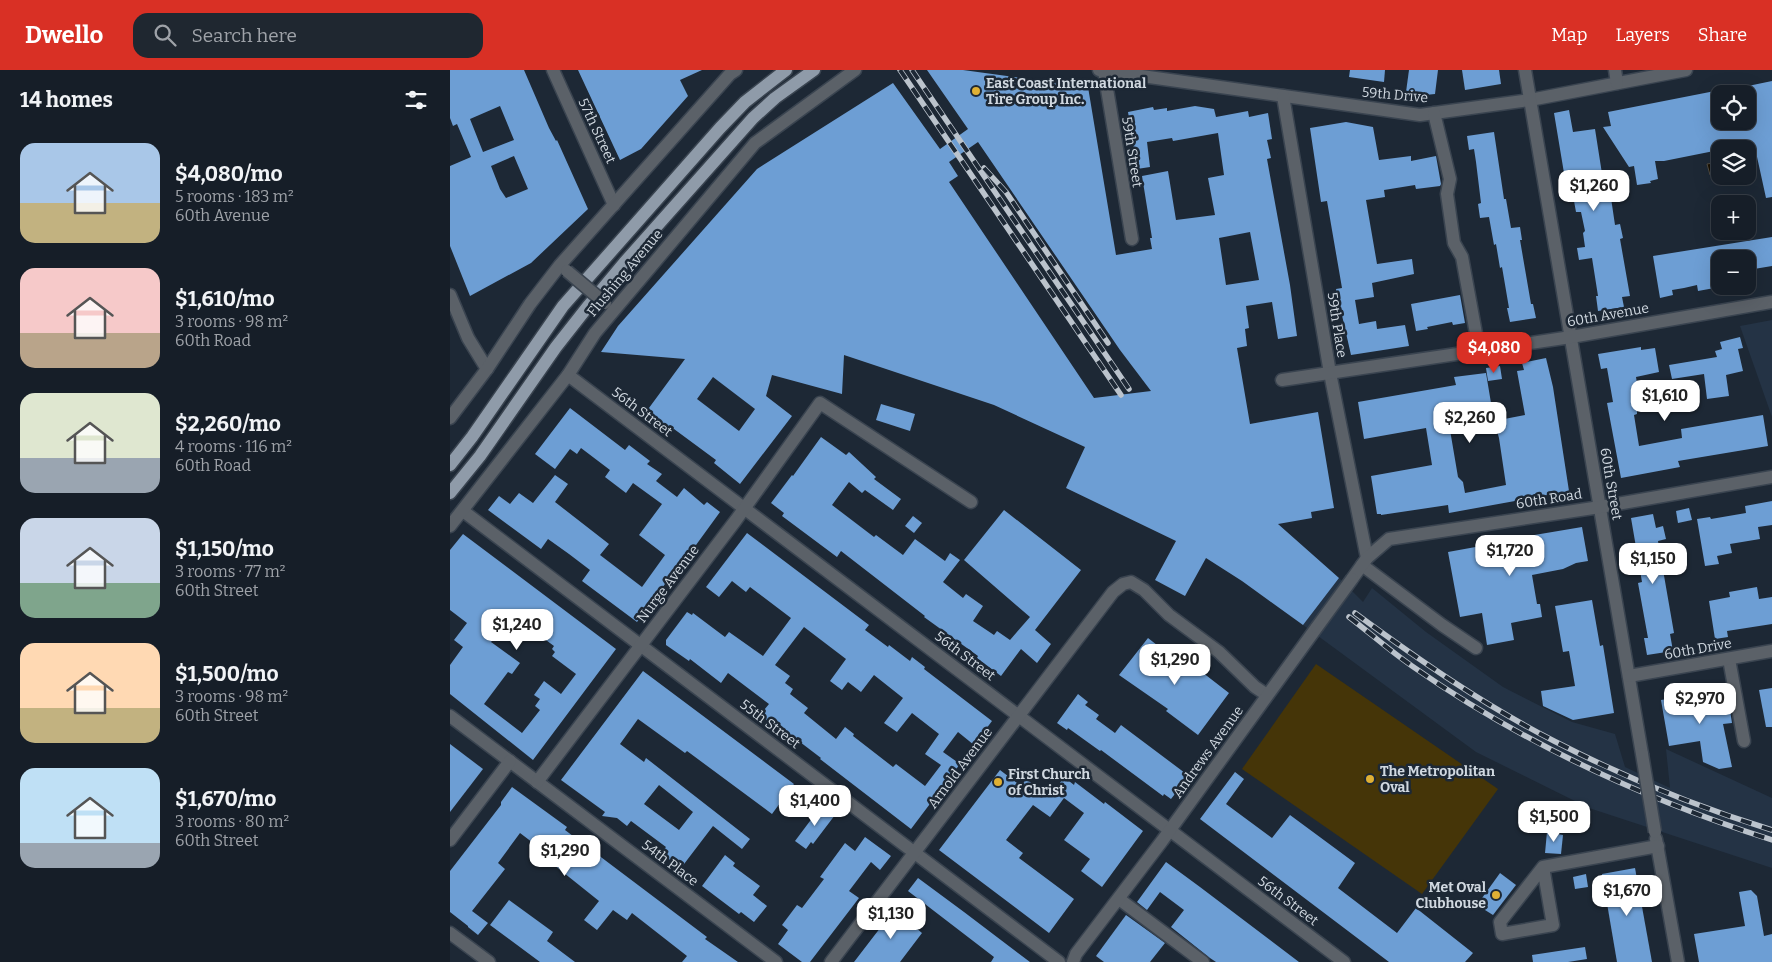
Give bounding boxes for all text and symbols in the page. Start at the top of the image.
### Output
search box [133,13,483,58]
text: Dwello [25,21,103,49]
icon: search [151,21,179,49]
text: Search here [191,24,297,47]
text: Map [1551,24,1587,46]
text: Layers [1615,24,1670,46]
text: Share [1698,24,1747,46]
place label: East Coast International Tire Group Inc. [986,75,1147,108]
street label: 59th Drive [1361,84,1429,106]
marker: East Coast International Tire Group Inc. [970,85,982,97]
map controls [1711,85,1756,295]
button: locate [1711,85,1756,130]
icon: filters [402,86,430,114]
text: 14 homes [20,87,113,113]
street label: 57th Street [574,96,620,166]
street label: 59th Street [1118,115,1146,189]
button: layers [1711,140,1756,185]
text: $4,080/mo [175,161,283,187]
icon: home [60,163,120,223]
pin: $1,260 [1553,170,1635,212]
text: $1,260 [1569,176,1619,195]
text: 5 rooms · 183 m² [175,187,294,206]
button: + [1711,195,1756,240]
text: 60th Avenue [175,206,270,225]
street label: Flushing Avenue [584,226,666,320]
button: − [1711,250,1756,295]
text: $1,610/mo [175,286,275,312]
icon: home [60,288,120,348]
street label: 59th Place [1323,291,1351,359]
street label: 60th Avenue [1566,299,1650,331]
text: 3 rooms · 98 m² [175,312,288,331]
text: 60th Road [175,331,251,350]
pin: $4,080 [1453,332,1535,374]
text: $4,080 [1468,338,1520,357]
pin: $1,610 [1624,380,1706,422]
street label: 56th Street [608,384,676,440]
text: $1,610 [1642,386,1688,405]
pin: $2,260 [1429,402,1511,444]
text: $2,260 [1444,408,1496,427]
text: $2,260/mo [175,411,281,437]
icon: home [60,413,120,473]
text: 4 rooms · 116 m² [175,437,292,456]
street label: 60th Street [1596,447,1626,521]
text: 60th Road [175,456,251,475]
street label: 60th Road [1515,485,1583,513]
pin: $1,720 [1469,534,1551,577]
text: $1,150/mo [175,536,274,562]
icon: home [60,538,120,598]
text: $1,720 [1486,541,1534,560]
street label: Nurge Avenue [633,542,703,626]
pin: $1,150 [1612,542,1694,585]
text: $1,150 [1630,549,1676,568]
text: 3 rooms · 77 m² [175,562,285,581]
text: 60th Street [175,581,259,600]
pin: $1,240 [476,608,558,651]
text: $1,240 [492,615,542,634]
street label: 56th Street [931,628,999,684]
street label: 60th Drive [1663,635,1733,663]
pin: $1,290 [1134,644,1216,686]
text: $1,290 [1150,650,1200,669]
text: $1,500/mo [175,661,279,687]
icon: home [60,663,120,723]
pin: $2,970 [1659,682,1741,725]
text: 3 rooms · 98 m² [175,687,288,706]
text: $2,970 [1675,689,1725,708]
street label: 55th Street [737,696,803,752]
street label: Andrews Avenue [1169,703,1247,801]
text: 60th Street [175,706,259,725]
street label: Arnold Avenue [924,724,996,812]
place label: The Metropolitan Oval [1380,763,1495,796]
place label: First Church of Christ [1008,766,1090,799]
marker: The Metropolitan Oval [1364,773,1376,785]
marker: First Church of Christ [992,776,1004,788]
pin: $1,400 [774,784,856,827]
text: $1,670/mo [175,786,276,812]
icon: home [60,788,120,848]
text: $1,400 [790,791,840,810]
pin: $1,500 [1513,800,1595,843]
text: $1,500 [1529,807,1579,826]
text: 3 rooms · 80 m² [175,812,289,831]
text: 60th Street [175,831,259,850]
pin: $1,290 [524,834,606,877]
street label: 54th Place [638,836,702,890]
text: $1,290 [540,841,590,860]
street label: 56th Street [1254,873,1322,929]
pin: $1,670 [1586,874,1668,917]
place label: Met Oval Clubhouse [1416,879,1487,912]
text: $1,670 [1603,881,1651,900]
marker: Met Oval Clubhouse [1490,889,1502,901]
pin: $1,130 [850,898,932,940]
text: $1,130 [868,904,914,923]

